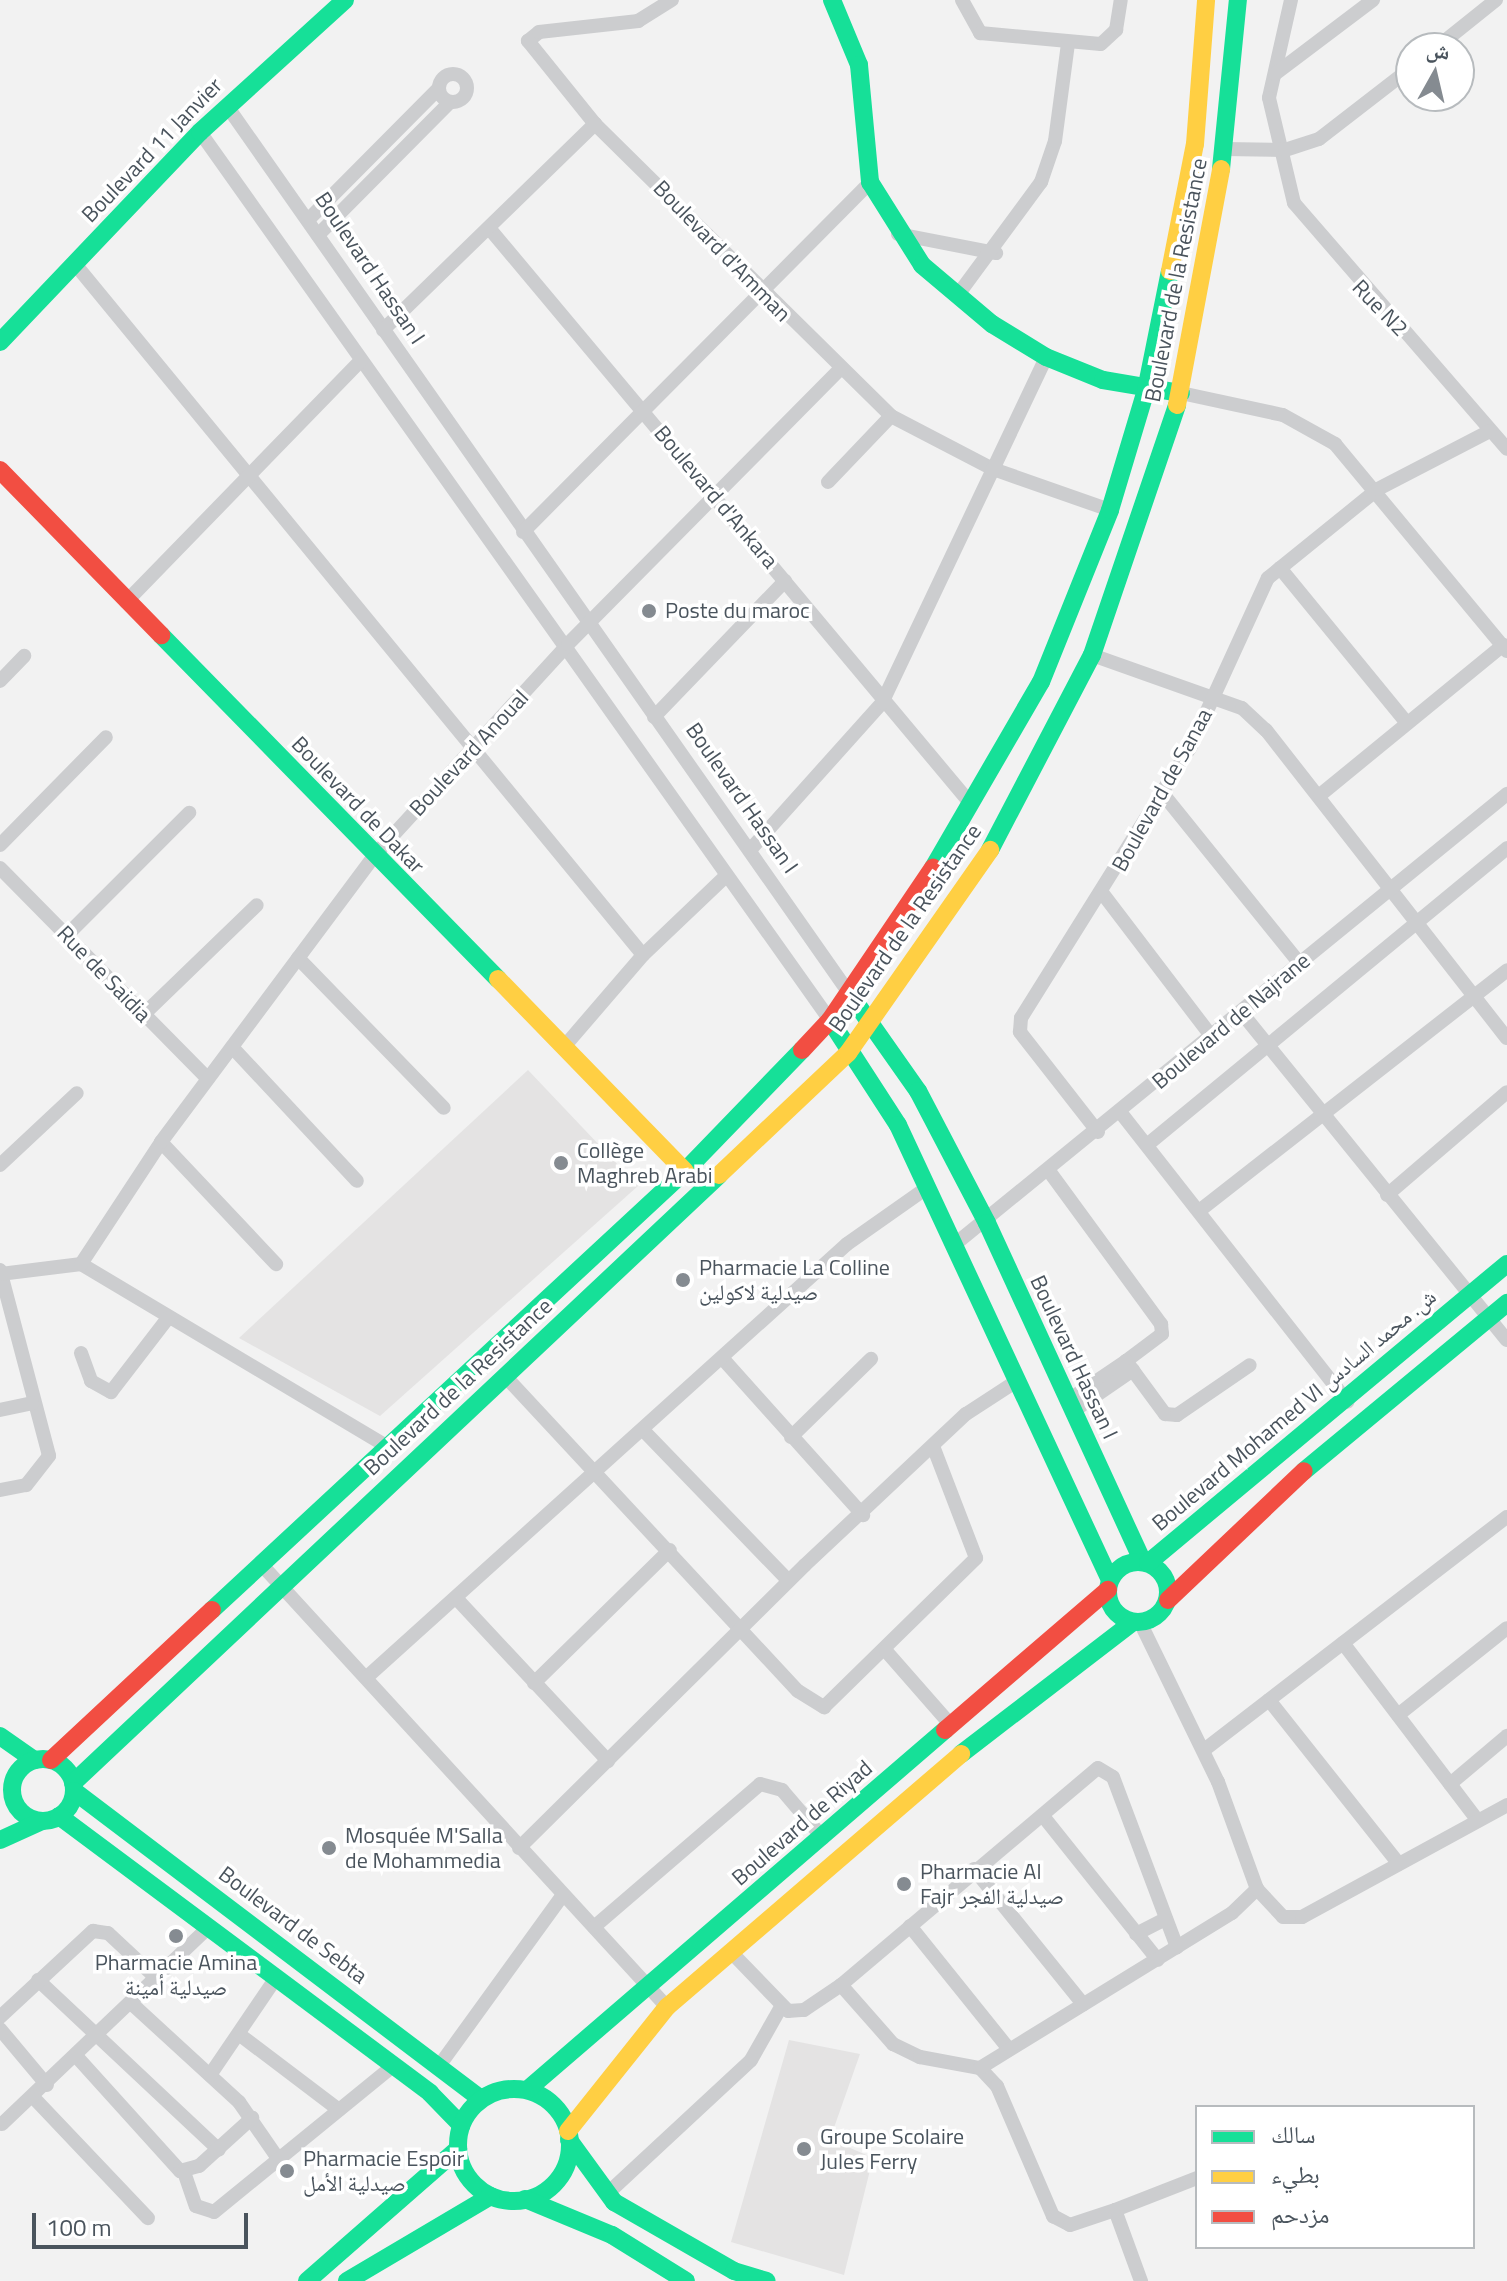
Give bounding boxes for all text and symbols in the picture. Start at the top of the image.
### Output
north arrow [1395,32,1475,112]
text: ش [1424,32,1452,69]
street label: Boulevard 11 Janvier [76,72,228,228]
street label: Boulevard de la Resistance [1139,156,1213,404]
street label: Boulevard d'Amman [648,175,796,327]
street label: Boulevard Hassan I [309,187,431,349]
street label: Rue N2 [1347,274,1413,342]
street label: Boulevard d'Ankara [649,420,783,574]
place label: Poste du maroc [665,598,810,624]
marker: Poste du maroc [640,602,658,620]
street label: Boulevard Anoual [404,685,534,821]
street label: Boulevard de Sanaa [1106,704,1218,876]
street label: Boulevard Hassan I [680,718,804,878]
street label: Boulevard de Dakar [286,731,430,879]
street label: Boulevard de la Resistance [823,819,987,1037]
street label: Rue de Saidia [51,920,157,1028]
street label: Boulevard de Najrane [1147,947,1315,1095]
place label: Collège Maghreb Arabi [577,1137,713,1188]
marker: Collège Maghreb Arabi [552,1154,570,1172]
place label: Pharmacie La Colline صيدلية لاكولين [699,1254,890,1306]
marker: Pharmacie La Colline صيدلية لاكولين [674,1271,692,1289]
street label: Boulevard Hassan I [1025,1271,1123,1443]
street label: Boulevard Mohamed VI ش. محمد السادس [1147,1283,1441,1537]
street label: Boulevard de la Resistance [358,1293,558,1481]
street label: Boulevard de Riyad [726,1755,878,1891]
place label: Mosquée M'Salla de Mohammedia [345,1822,503,1874]
marker: Mosquée M'Salla de Mohammedia [320,1839,338,1857]
place label: Pharmacie Al Fajr صيدلية الفجر [920,1858,1064,1910]
street label: Boulevard de Sebta [214,1861,372,1989]
marker: Pharmacie Al Fajr صيدلية الفجر [895,1875,913,1893]
marker: Pharmacie Amina صيدلية أمينة [167,1927,185,1945]
place label: Pharmacie Amina صيدلية أمينة [95,1949,257,2000]
legend [1195,2105,1475,2249]
text: سالك [1271,2116,1316,2152]
place label: Groupe Scolaire Jules Ferry [820,2123,964,2174]
marker: Groupe Scolaire Jules Ferry [795,2140,813,2158]
place label: Pharmacie Espoir صيدلية الأمل [303,2145,464,2196]
text: بطيء [1271,2156,1320,2192]
marker: Pharmacie Espoir صيدلية الأمل [278,2162,296,2180]
text: مزدحم [1271,2196,1330,2232]
scale bar [36,2197,252,2247]
text: 100 m [46,2209,112,2245]

